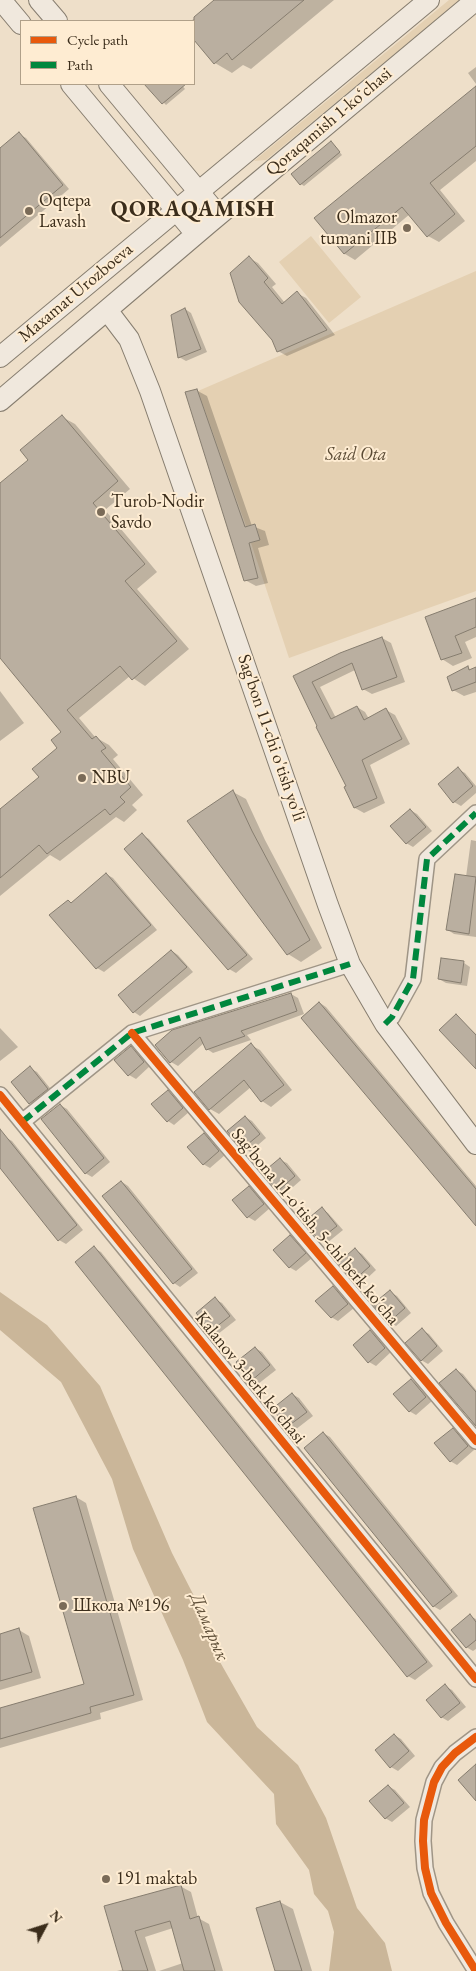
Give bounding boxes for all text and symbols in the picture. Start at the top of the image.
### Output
legend [20,20,195,85]
text: Cycle path [67,30,128,49]
text: Path [67,55,93,74]
street label: Qoraqamish 1-koʻchasi [262,63,396,181]
place label: Oqtepa Lavash [39,190,91,232]
district label: QORAQAMISH [110,197,276,223]
marker: Oqtepa Lavash [23,205,35,217]
place label: Olmazor tumani IIB [320,207,397,250]
marker: Olmazor tumani IIB [401,222,413,234]
street label: Maxamat Urozboeva [14,239,138,347]
park label: Said Ota [325,444,387,466]
place label: Turob-Nodir Savdo [111,491,204,534]
marker: Turob-Nodir Savdo [95,506,107,518]
street label: Sag'bon 11-chi o'tish yo'li [232,652,310,824]
place label: NBU [92,767,130,789]
marker: NBU [76,772,88,784]
street label: Sag'bona 11-o'tish, 5-chi berk ko'cha [226,1124,404,1330]
street label: Kalanov 3-berk ko'chasi [190,1308,310,1448]
water label: Дамарык [184,1589,234,1665]
place label: Школа №196 [73,1595,169,1617]
marker: Школа №196 [57,1600,69,1612]
place label: 191 maktab [116,1868,197,1890]
marker: 191 maktab [100,1873,112,1885]
north arrow [20,1901,70,1951]
text: N [46,1906,67,1926]

